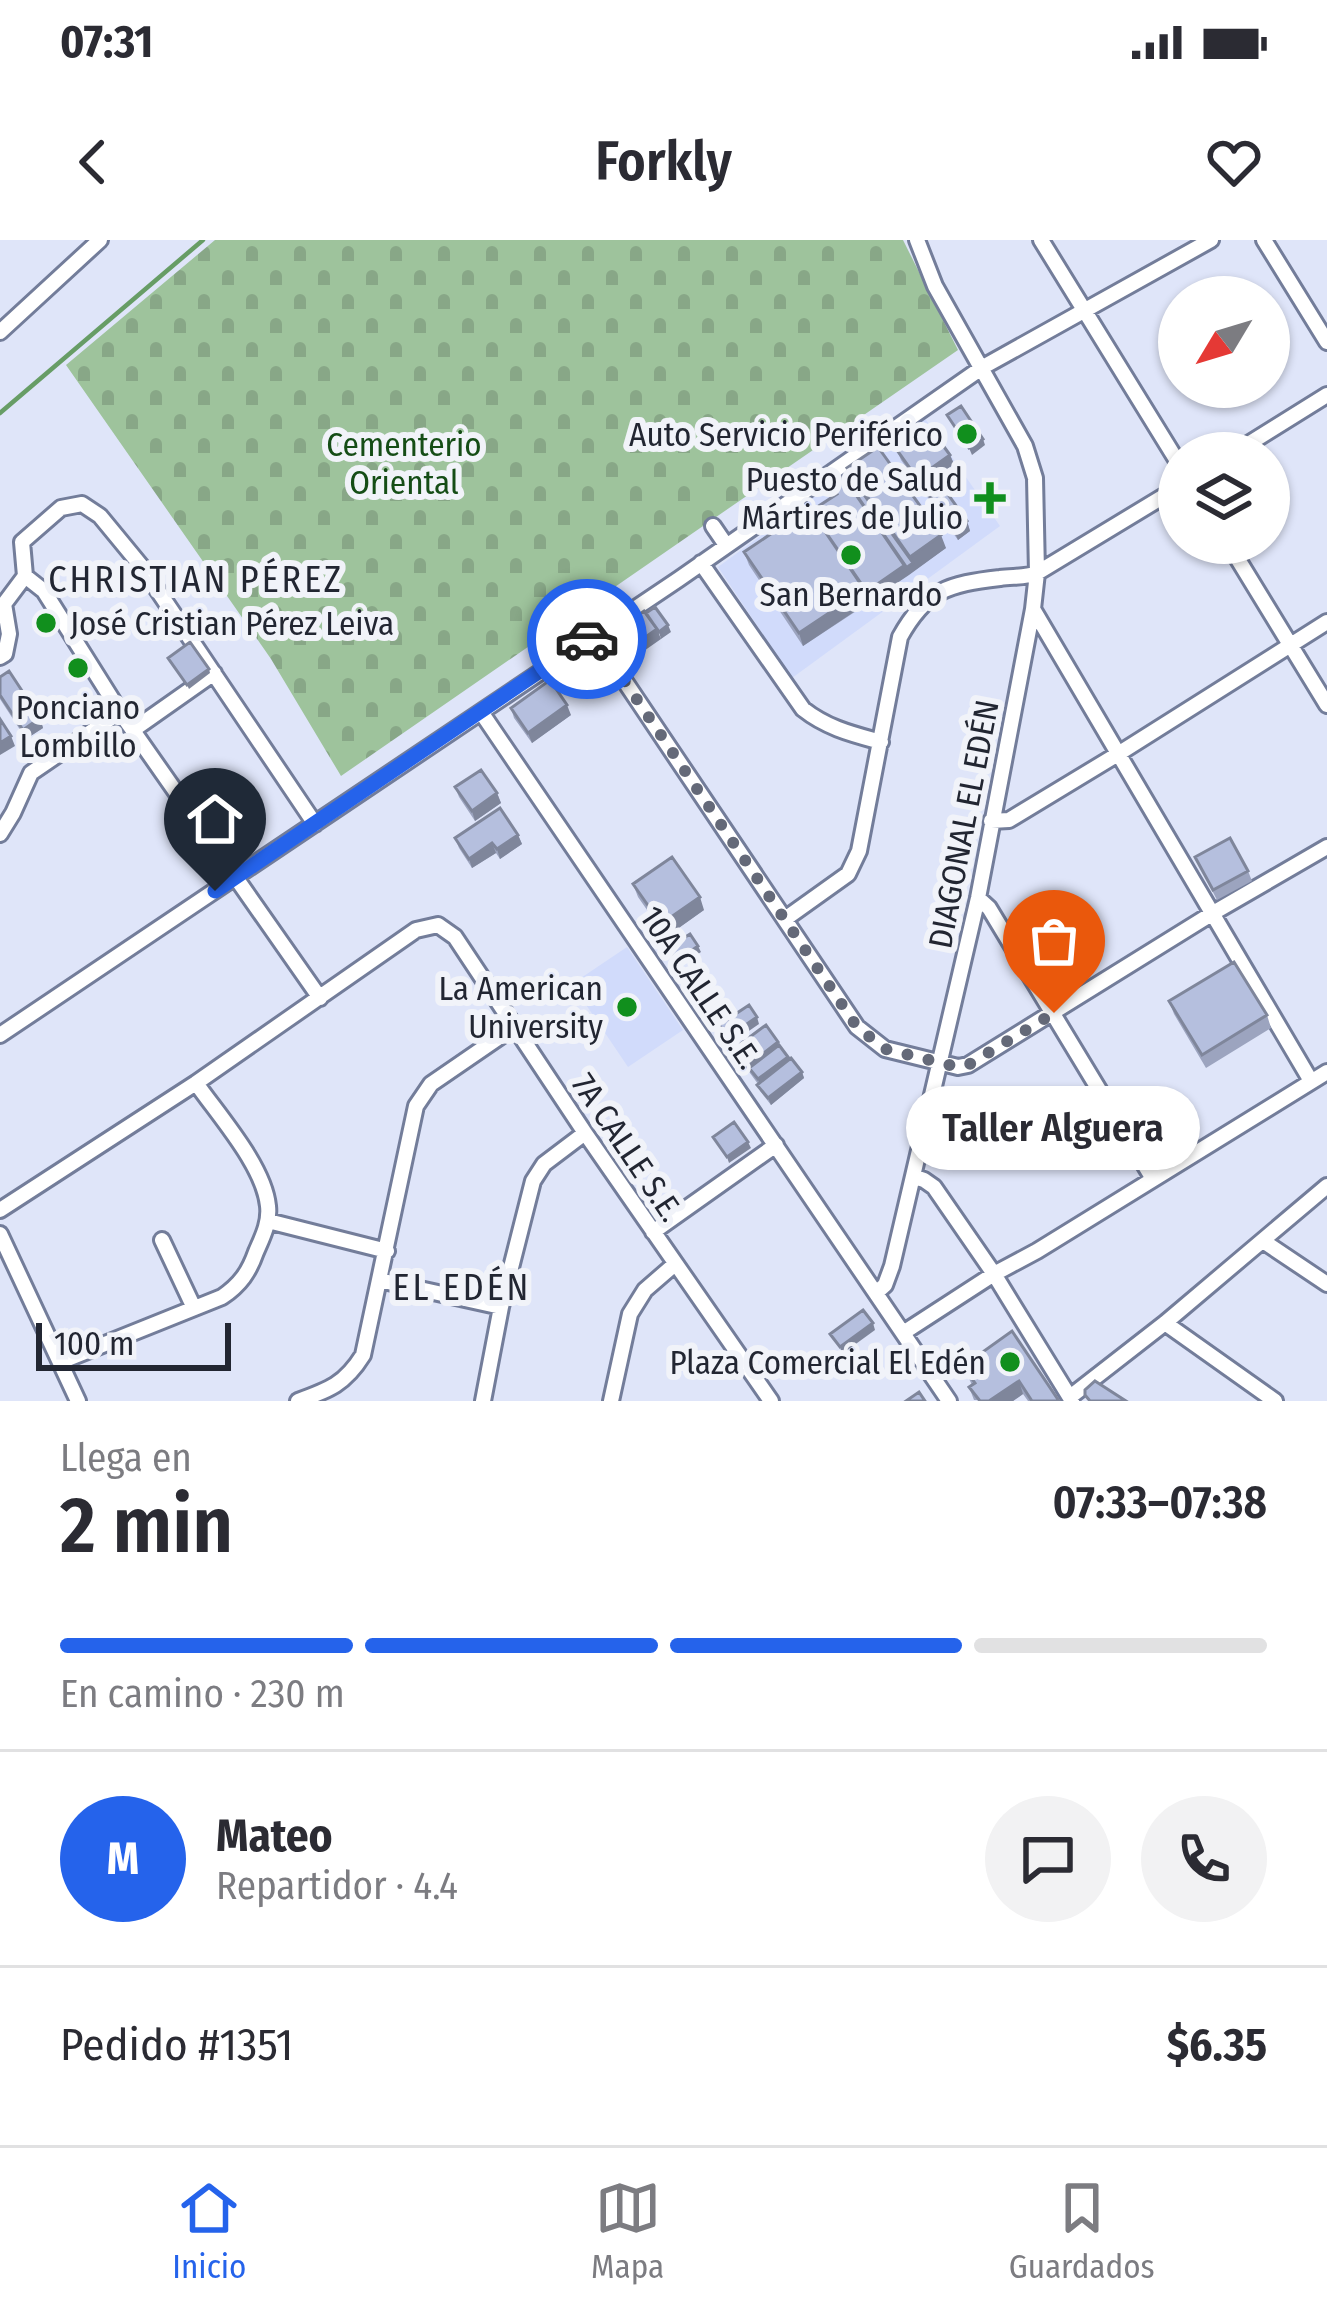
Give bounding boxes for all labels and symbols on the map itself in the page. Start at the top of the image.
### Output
north arrow [1158,276,1290,408]
place label: Auto Servicio Periférico [629,415,943,455]
marker: Auto Servicio Periférico [954,421,980,447]
park label: Cementerio Oriental [326,425,482,503]
place label: Puesto de Salud Mártires de Julio [742,460,963,538]
marker: Puesto de Salud Mártires de Julio [974,482,1006,514]
marker: San Bernardo [838,542,864,568]
district label: CHRISTIAN PÉREZ [48,557,344,602]
place label: San Bernardo [760,575,942,615]
courier [527,579,647,699]
place label: José Cristian Pérez Leiva [70,604,394,644]
marker: José Cristian Pérez Leiva [33,610,59,636]
marker: Ponciano Lombillo [65,655,91,681]
place label: Ponciano Lombillo [16,688,140,766]
street label: DIAGONAL EL EDÉN [920,697,1008,952]
pin [164,768,266,891]
pin [1003,890,1105,1013]
street label: 10A CALLE S.E. [631,899,769,1077]
place label: La American University [438,969,603,1047]
marker: La American University [614,994,640,1020]
street label: 7A CALLE S.E. [563,1066,691,1229]
callout: Taller Alguera [907,1085,1201,1169]
district label: EL EDÉN [393,1265,531,1310]
scale bar [36,1317,231,1370]
place label: Plaza Comercial El Edén [669,1343,986,1383]
marker: Plaza Comercial El Edén [997,1349,1023,1375]

